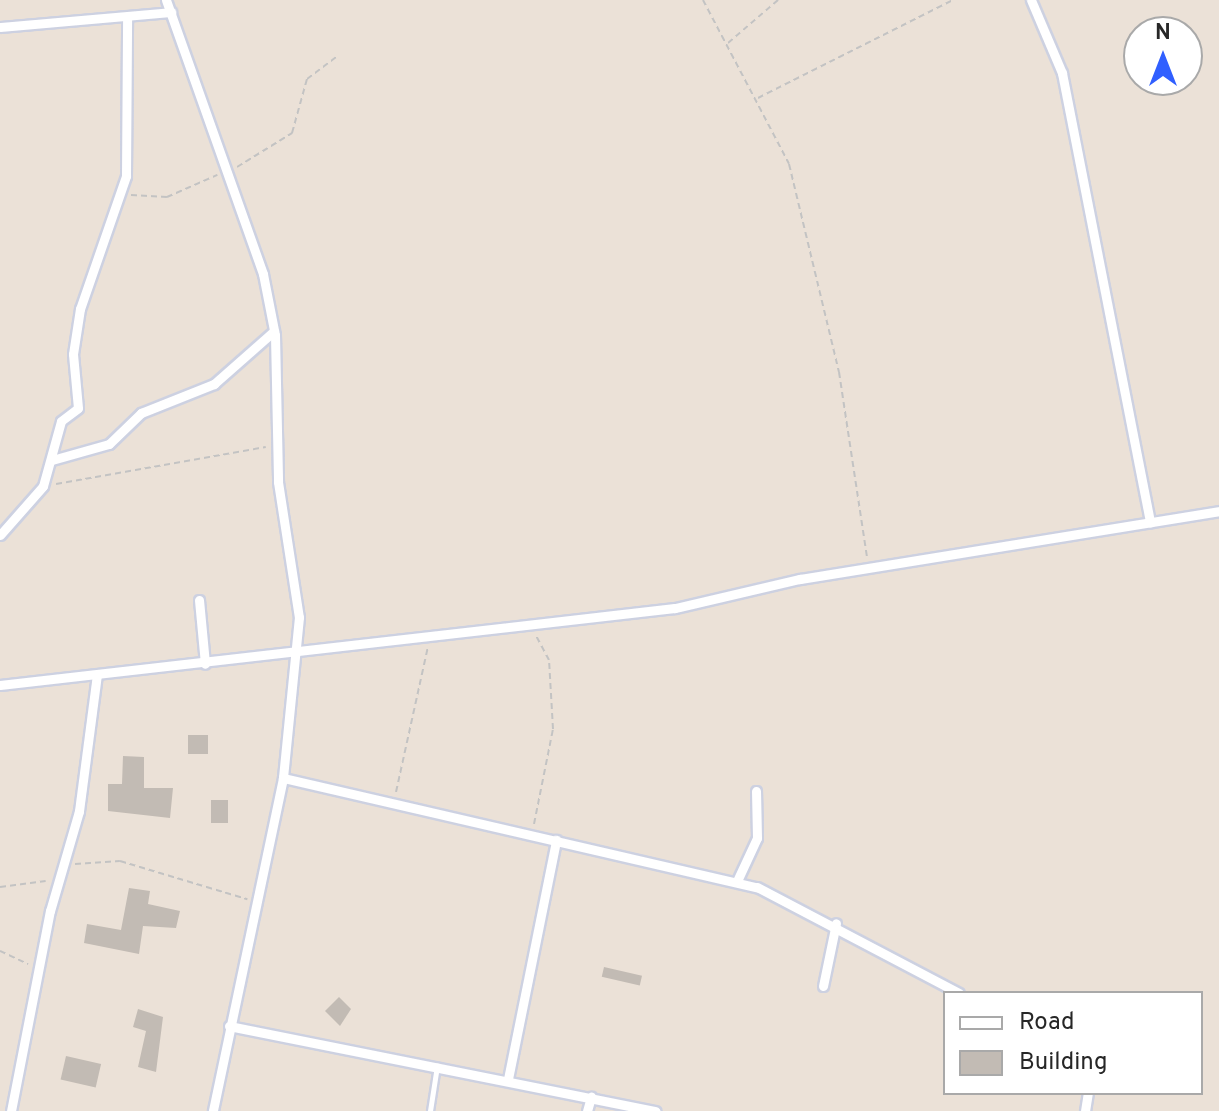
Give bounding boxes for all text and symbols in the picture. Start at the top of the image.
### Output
north arrow [1123,16,1203,96]
text: N [1155,20,1171,47]
legend [943,991,1203,1095]
text: Road [1019,1008,1075,1038]
text: Building [1019,1048,1108,1078]

